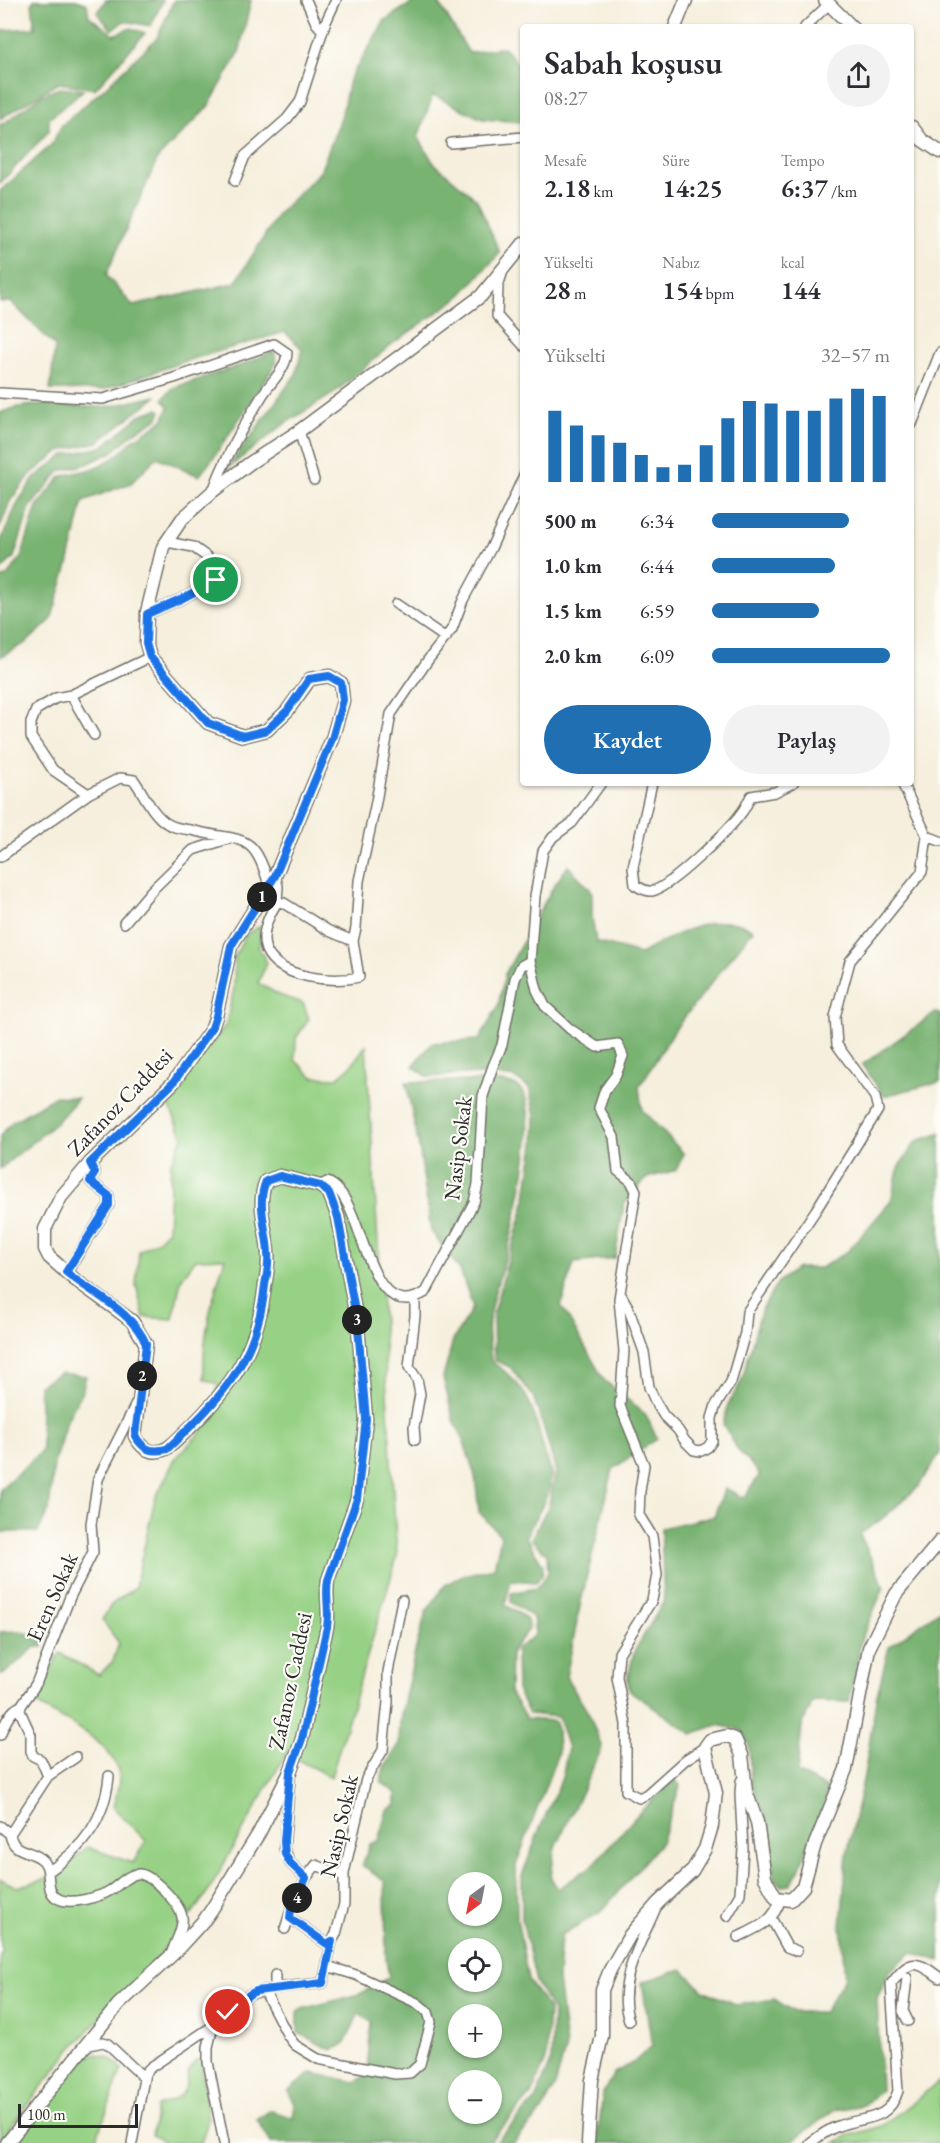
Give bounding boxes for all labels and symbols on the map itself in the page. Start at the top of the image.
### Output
pin [190,554,241,605]
pin: 1 [247,882,277,912]
street label: Zafanoz Caddesi [61,1042,179,1162]
street label: Nasip Sokak [437,1094,479,1202]
pin: 3 [342,1305,372,1335]
pin: 2 [127,1361,157,1391]
street label: Eren Sokak [20,1547,85,1646]
street label: Zafanoz Caddesi [261,1610,319,1752]
street label: Nasip Sokak [313,1771,365,1880]
north arrow [448,1872,502,1926]
pin: 4 [282,1883,312,1913]
pin [202,1986,253,2037]
scale bar [18,2101,138,2128]

